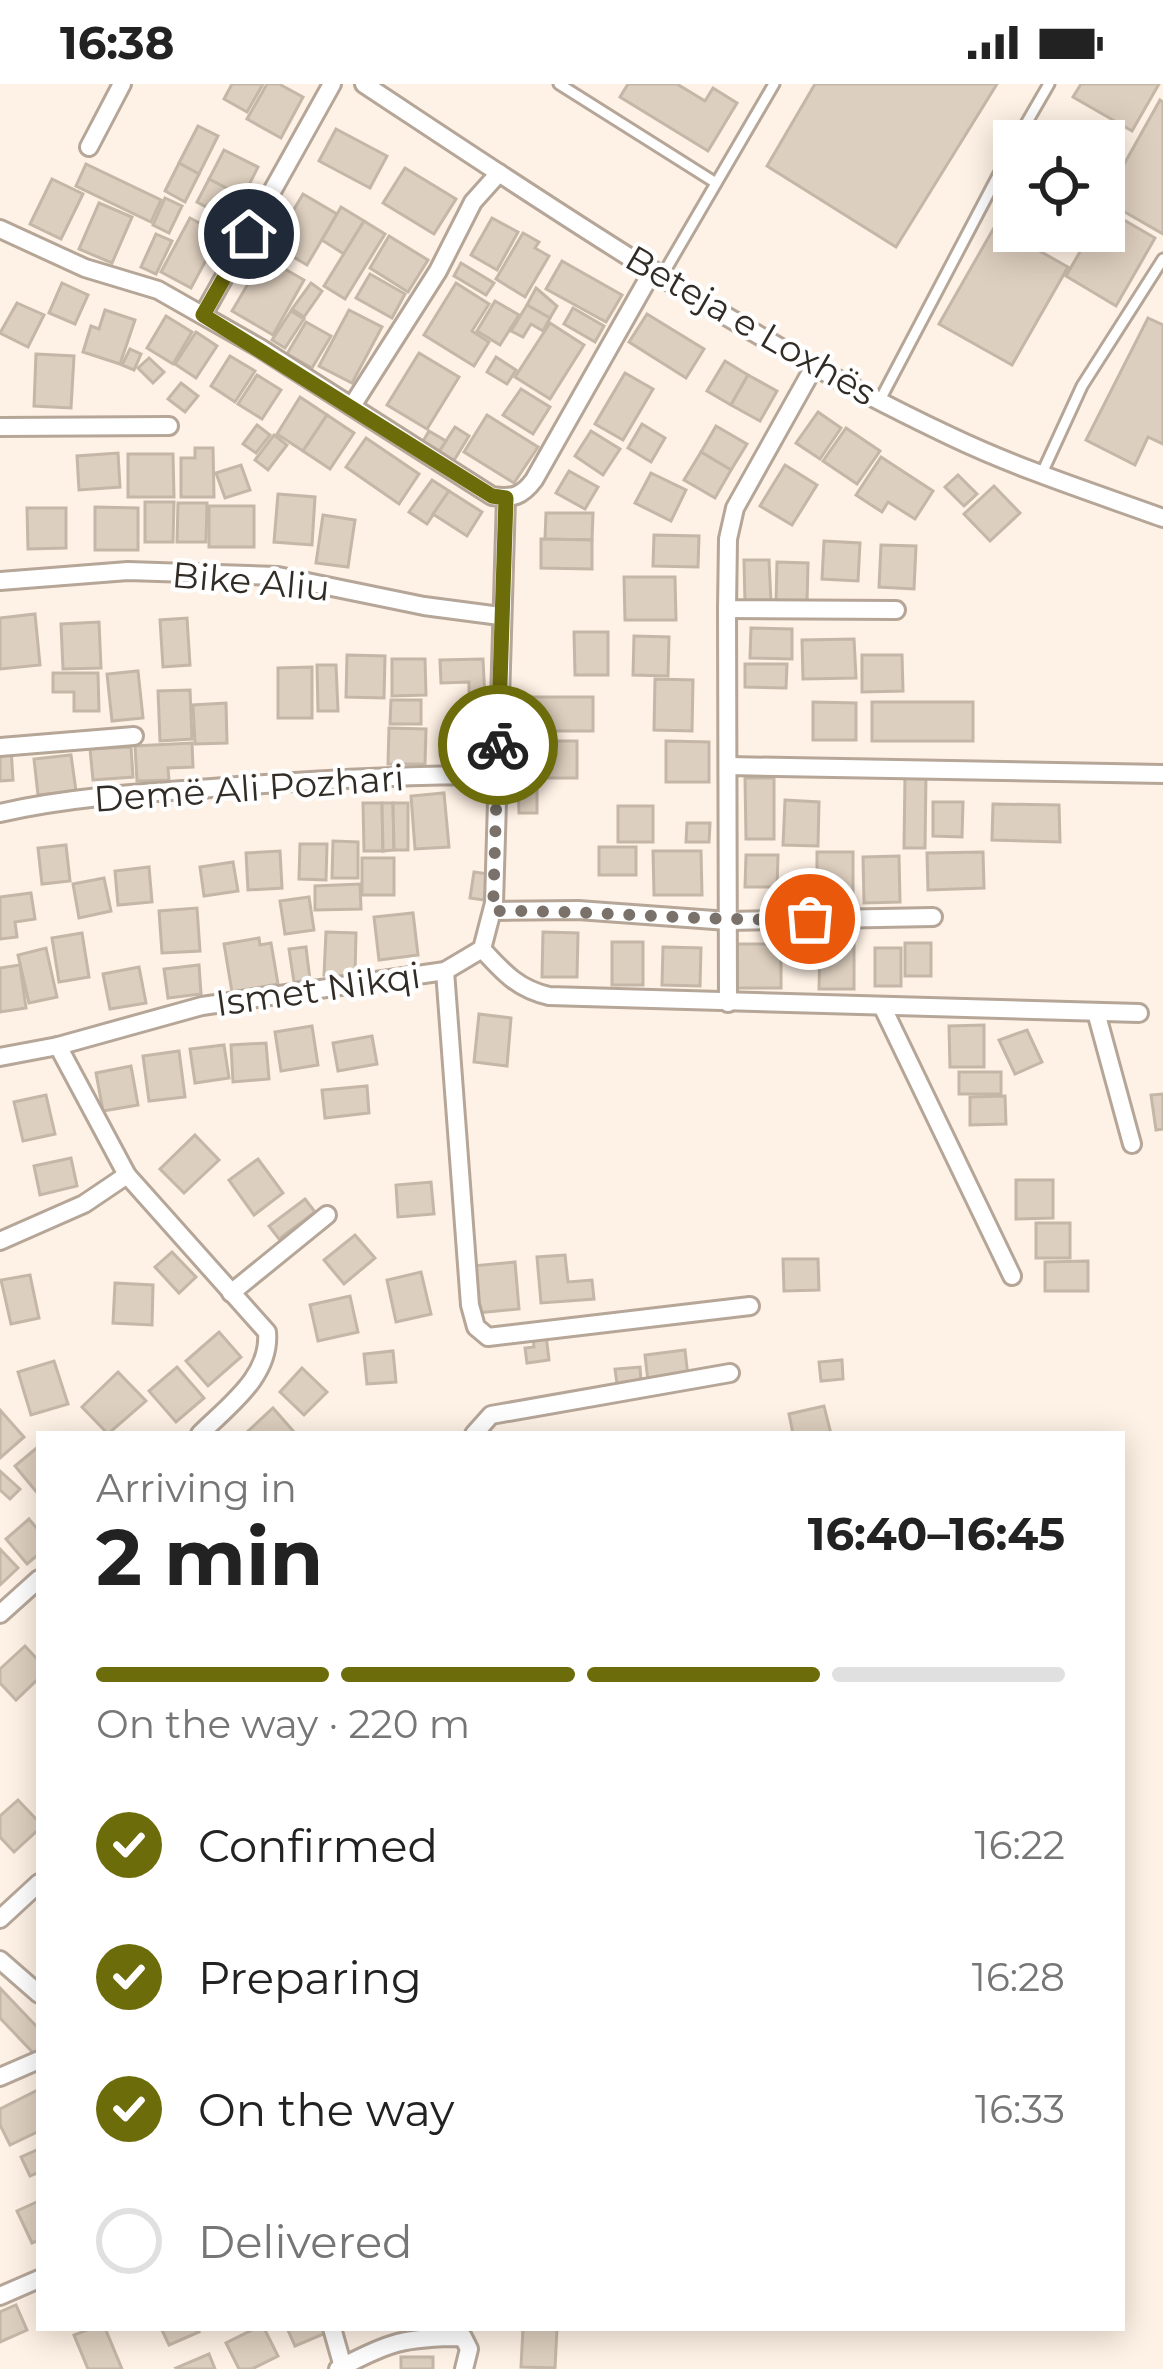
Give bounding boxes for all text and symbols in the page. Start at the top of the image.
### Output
text: 16:38 [60,15,174,70]
map controls [993,120,1125,252]
button: locate [993,120,1125,252]
pin [198,183,300,285]
icon: home [216,201,282,267]
street label: Beteja e Loxhës [618,236,884,414]
street label: Bike Aliu [170,552,332,610]
courier [438,685,558,805]
icon: bike [465,712,531,778]
street label: Demë Ali Pozhari [92,755,406,821]
pin [759,868,861,970]
icon: bag [777,886,843,952]
street label: Ismet Nikqi [213,953,423,1025]
text: Arriving in [96,1464,297,1512]
text: 16:40–16:45 [808,1506,1065,1561]
text: 2 min [96,1509,323,1605]
text: On the way · 220 m [96,1700,470,1748]
icon: check [96,1812,162,1878]
text: Confirmed [198,1818,438,1873]
text: 16:22 [975,1821,1065,1869]
icon: check [96,1944,162,2010]
text: Preparing [198,1950,422,2005]
text: 16:28 [972,1953,1065,2001]
icon: check [96,2076,162,2142]
text: On the way [198,2082,454,2137]
text: 16:33 [975,2085,1065,2133]
text: Delivered [198,2214,413,2269]

